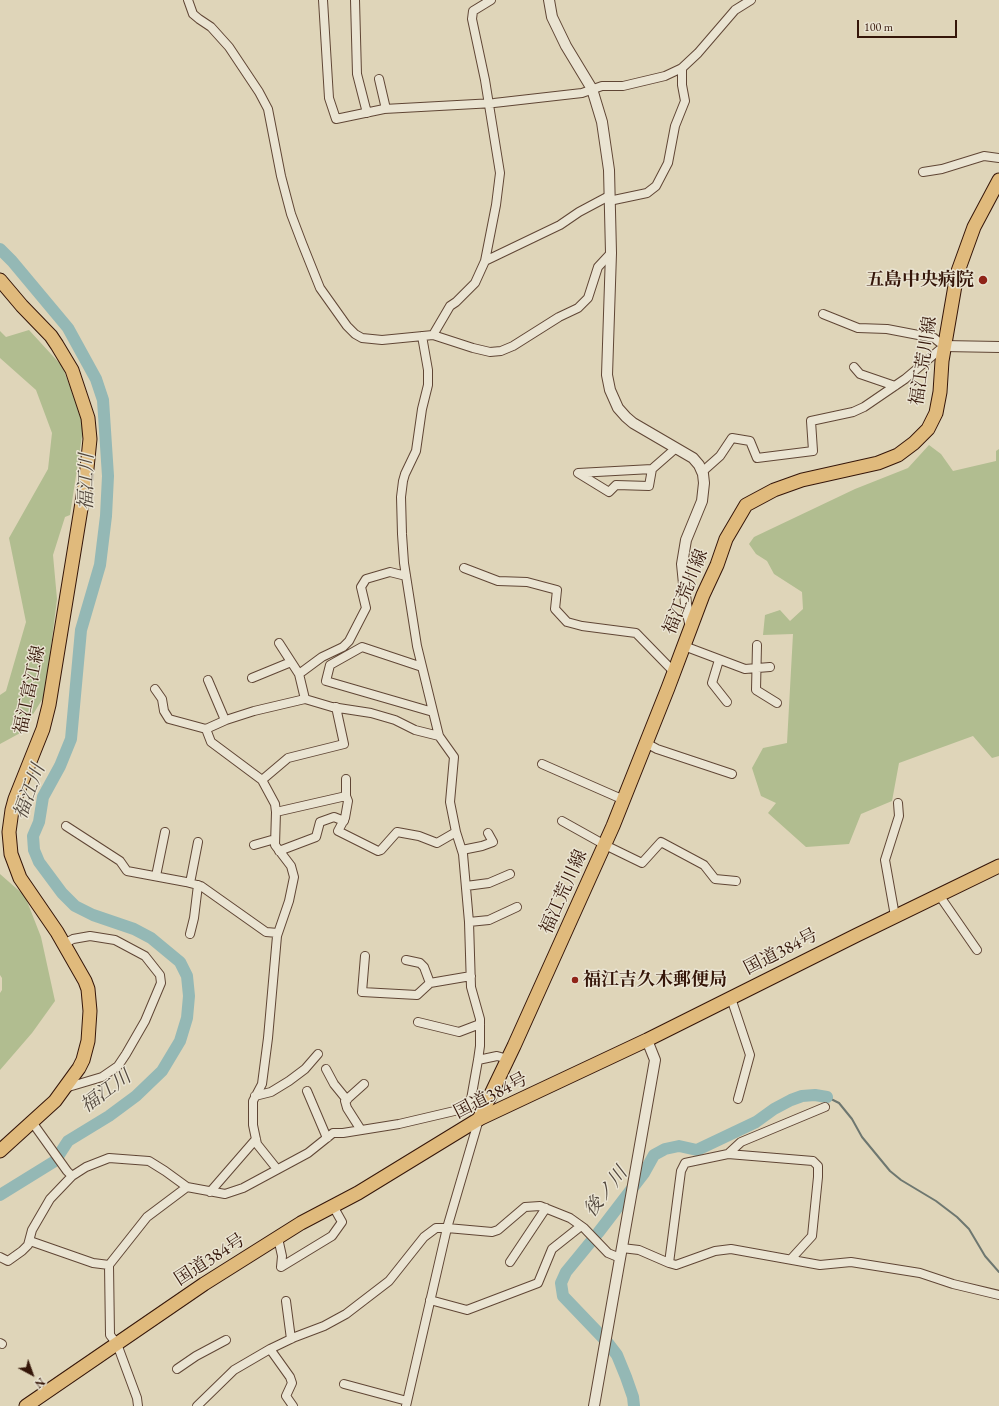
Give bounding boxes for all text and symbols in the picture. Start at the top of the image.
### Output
scale bar [859,12,959,38]
text: 100 m [864,19,893,35]
place label: 五島中央病院 [866,269,974,291]
marker: 五島中央病院 [977,274,989,286]
street label: 福江荒川線 [906,315,942,407]
water label: 福江川 [75,453,99,511]
street label: 福江荒川線 [659,546,713,638]
street label: 福江富江線 [10,644,50,736]
water label: 福江川 [10,761,50,823]
street label: 福江荒川線 [536,846,592,938]
street label: 国道384号 [740,924,822,980]
place label: 福江吉久木郵便局 [583,969,727,991]
marker: 福江吉久木郵便局 [570,975,580,985]
water label: 福江川 [76,1066,136,1118]
street label: 国道384号 [450,1068,532,1124]
water label: 後ノ川 [579,1163,633,1221]
street label: 国道384号 [171,1229,249,1291]
north arrow [12,1354,52,1394]
text: N [32,1375,48,1391]

